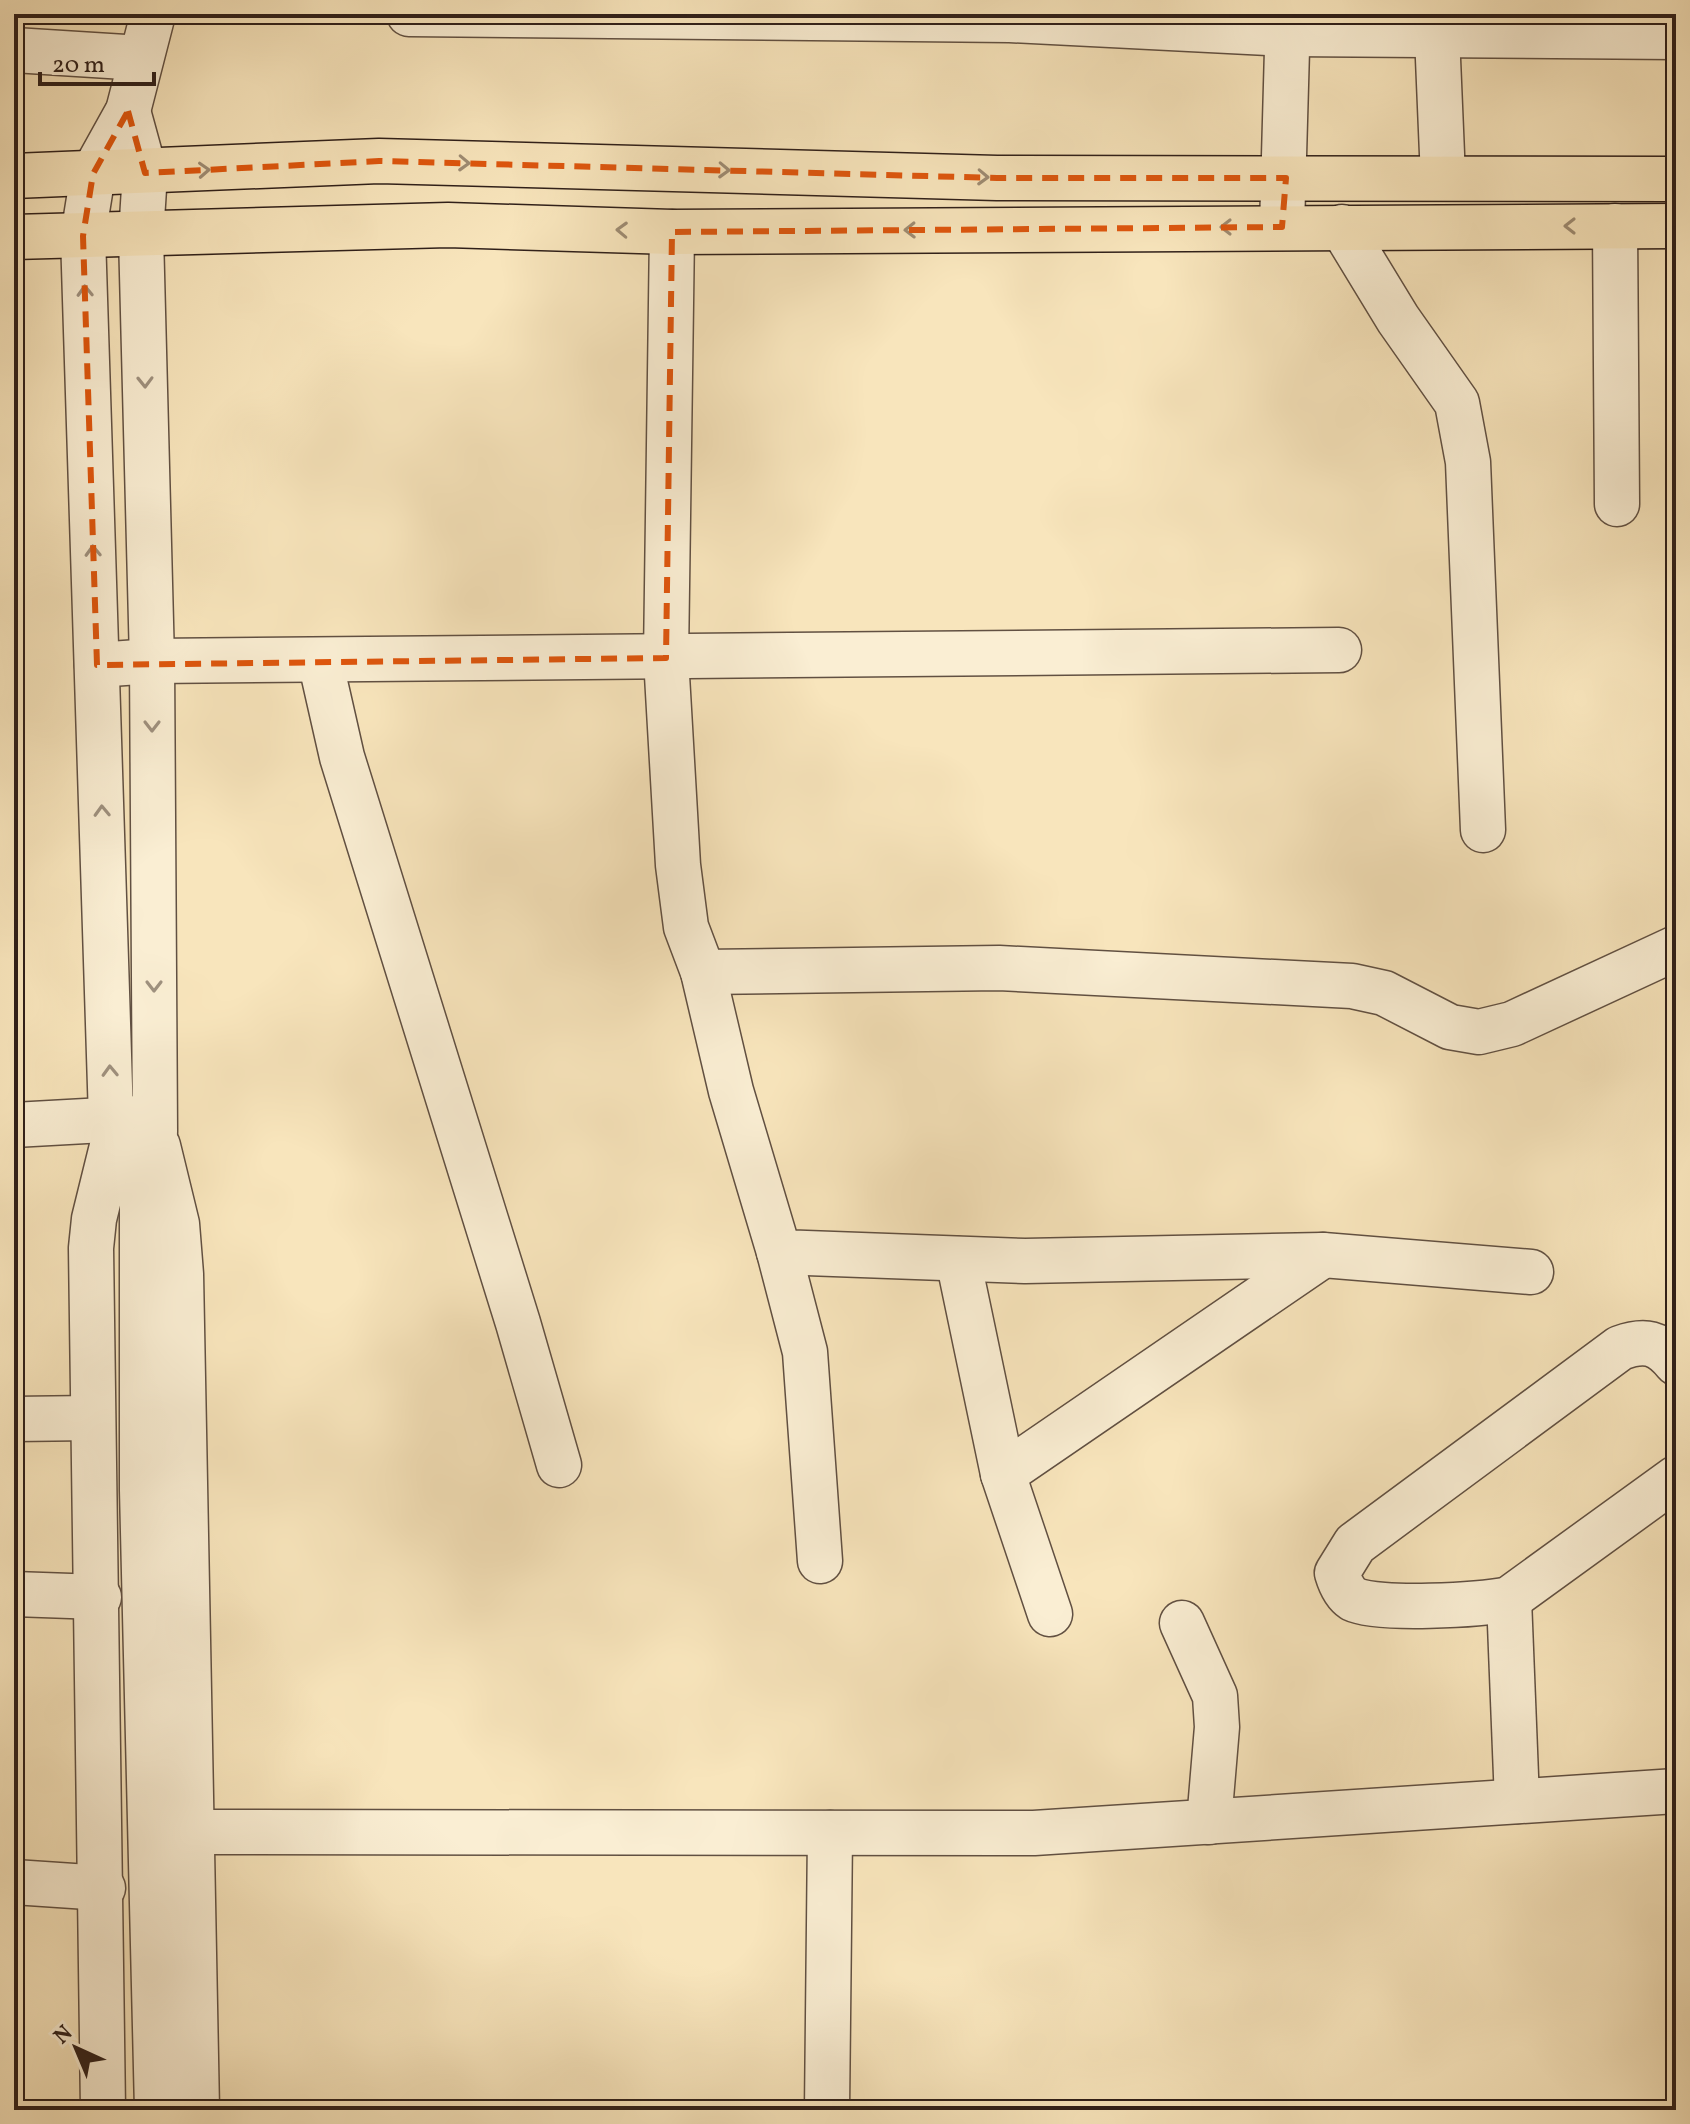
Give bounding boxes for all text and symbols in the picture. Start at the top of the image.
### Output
scale bar [40,36,154,86]
text: 20 m [52,49,105,83]
one-way arrow [458,155,471,172]
one-way arrow [198,161,211,178]
one-way arrow [718,162,731,179]
one-way arrow [977,169,990,186]
one-way arrow [1563,217,1576,235]
one-way arrow [1219,218,1232,236]
one-way arrow [903,221,916,239]
one-way arrow [615,222,628,239]
one-way arrow [77,284,94,297]
one-way arrow [136,376,153,389]
one-way arrow [85,544,102,557]
one-way arrow [143,720,161,733]
one-way arrow [93,804,110,817]
one-way arrow [145,980,163,993]
one-way arrow [101,1064,118,1077]
north arrow [36,2008,116,2088]
text: N [47,2019,80,2052]

